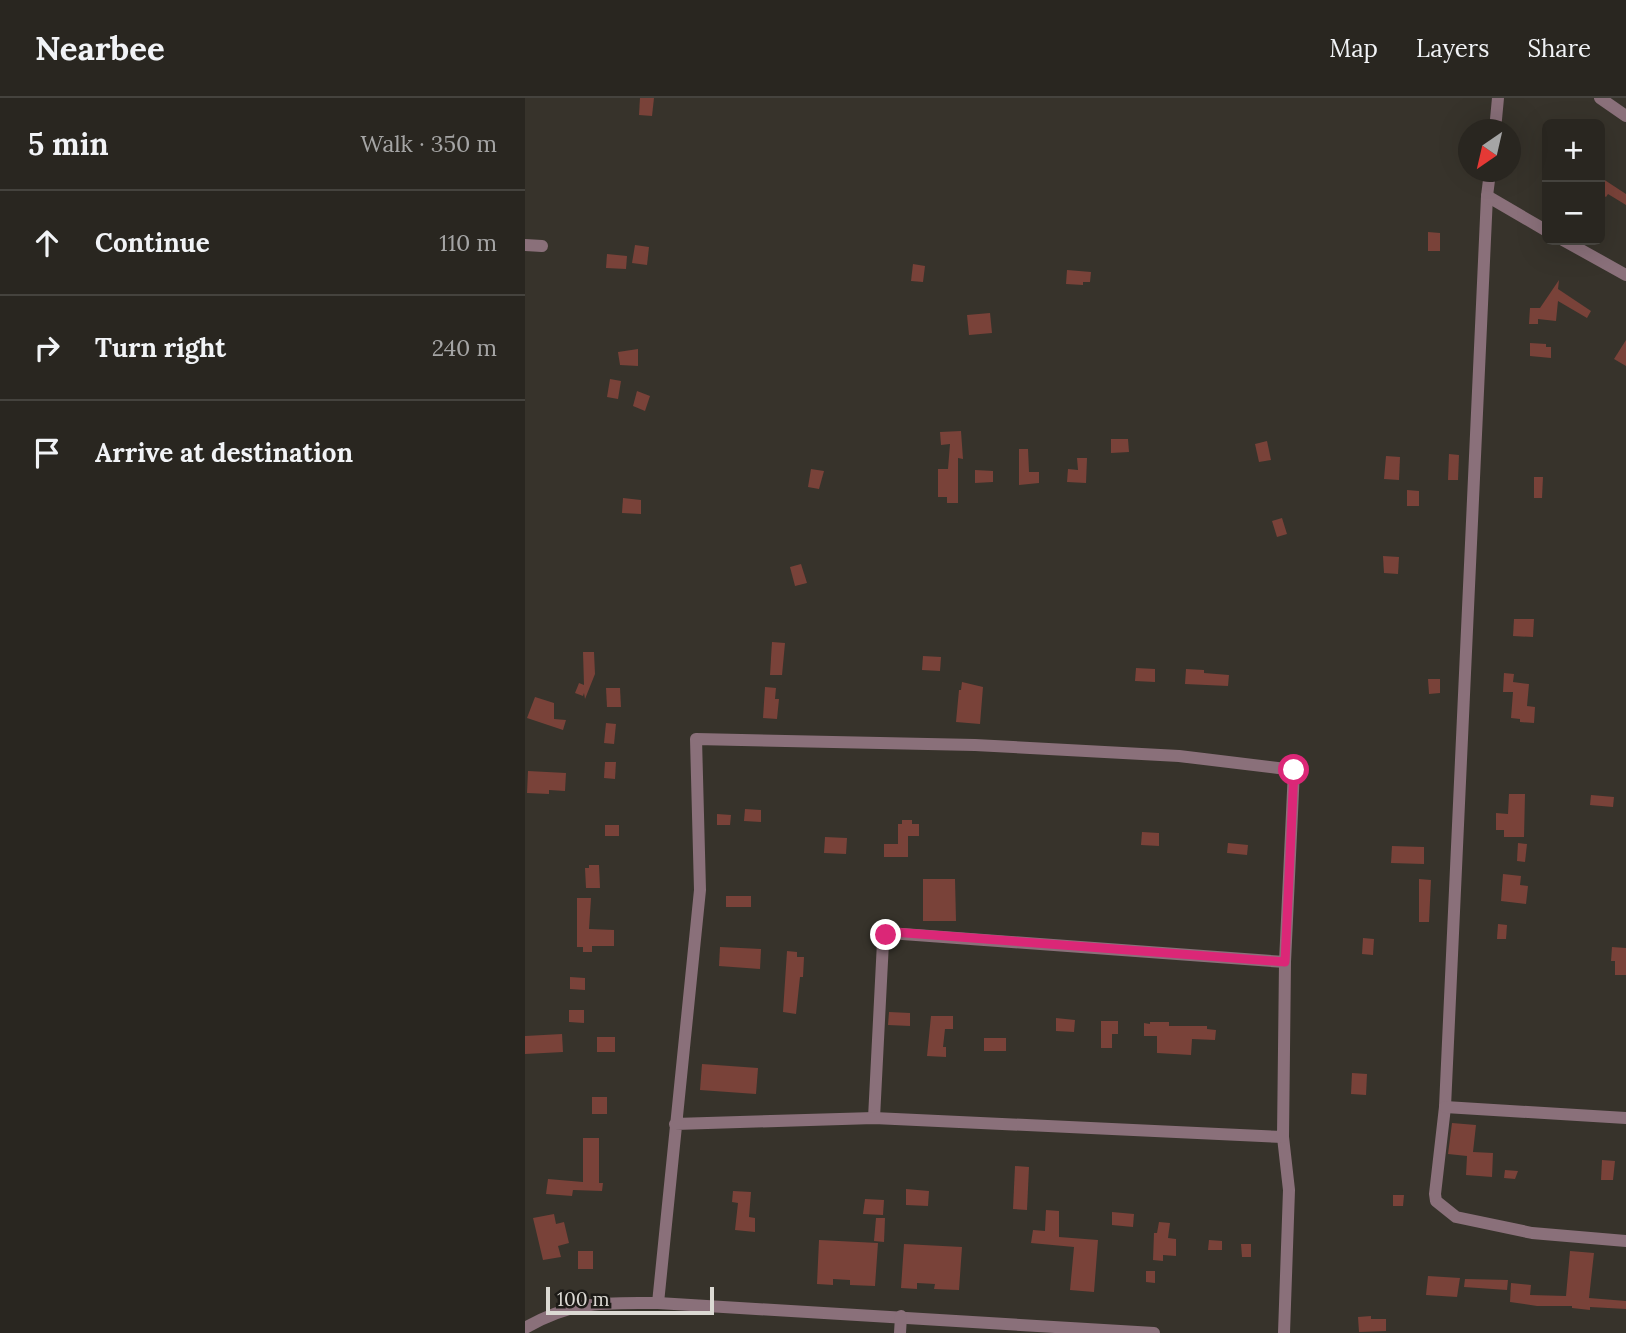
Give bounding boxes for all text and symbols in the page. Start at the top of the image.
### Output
text: Nearbee [35,27,165,69]
text: Map [1329,33,1378,64]
text: Layers [1416,33,1489,64]
text: Share [1527,33,1591,64]
north arrow [1458,119,1521,182]
map controls [1542,119,1605,245]
button: + [1542,119,1605,182]
text: 5 min [28,125,109,163]
text: Walk · 350 m [360,129,497,158]
button: − [1542,182,1605,245]
icon: ahead [28,224,66,262]
text: Continue [95,226,210,259]
text: 110 m [439,228,497,257]
icon: right [28,329,66,367]
text: Turn right [95,331,226,364]
text: 240 m [432,333,497,362]
icon: arrive [28,434,66,472]
text: Arrive at destination [95,436,353,469]
route start [1278,754,1309,785]
route end [870,919,901,950]
scale bar [546,1284,714,1316]
text: 100 m [557,1287,610,1311]

